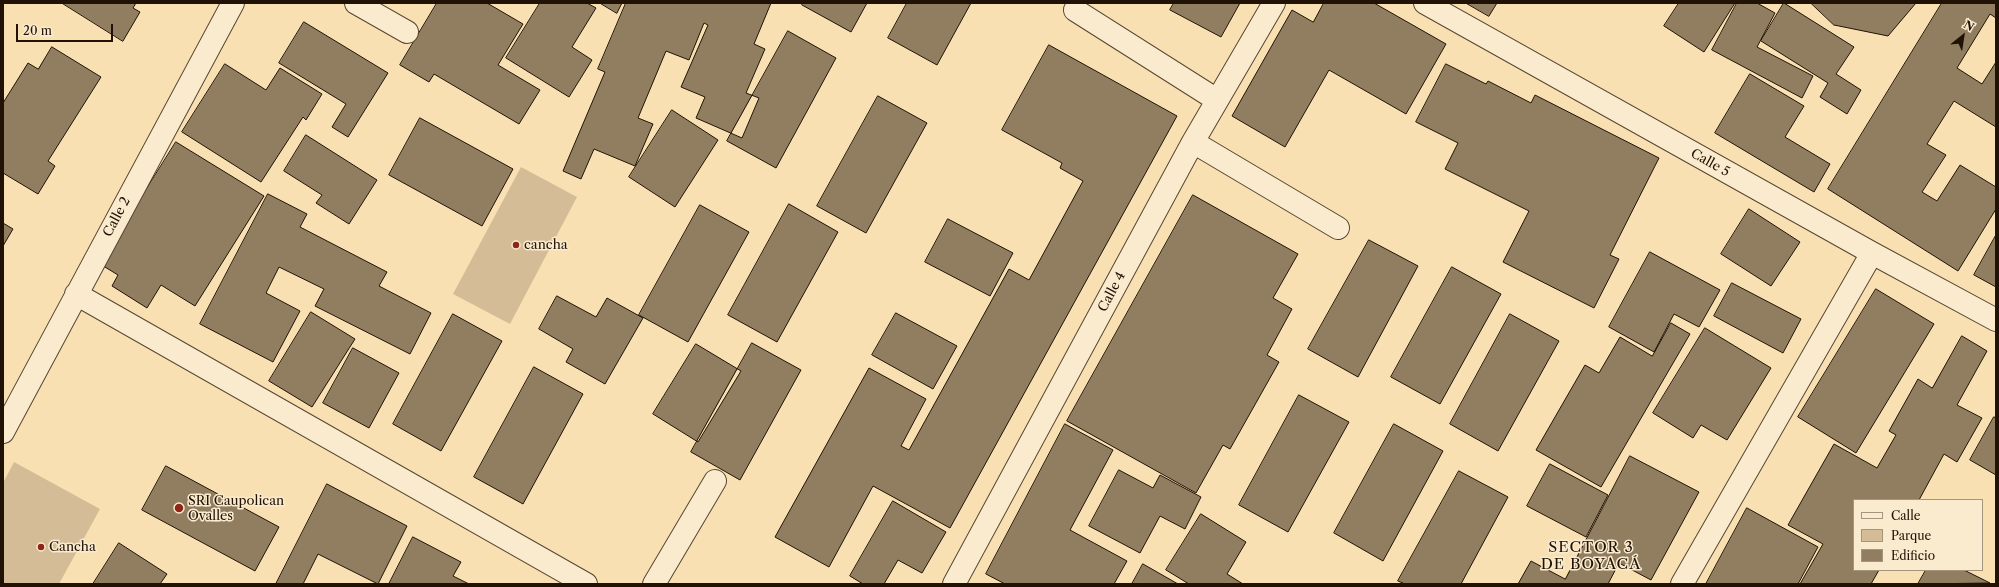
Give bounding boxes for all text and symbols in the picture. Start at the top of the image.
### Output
scale bar [18,16,115,42]
north arrow [1943,16,1983,56]
text: N [1961,17,1977,34]
text: 20 m [23,23,52,38]
street label: Calle 5 [1688,146,1732,180]
street label: Calle 2 [100,194,134,240]
place label: cancha [524,237,568,253]
marker: cancha [511,240,521,250]
street label: Calle 4 [1095,269,1129,315]
place label: SRI Caupolican Ovalles [188,493,284,524]
legend [1853,499,1983,571]
marker: SRI Caupolican Ovalles [173,502,185,514]
text: Calle [1891,508,1920,523]
text: Parque [1891,528,1931,543]
place label: Cancha [49,539,96,555]
district label: SECTOR 3 DE BOYACÁ [1541,539,1641,574]
marker: Cancha [36,542,46,552]
text: Edificio [1891,548,1935,563]

